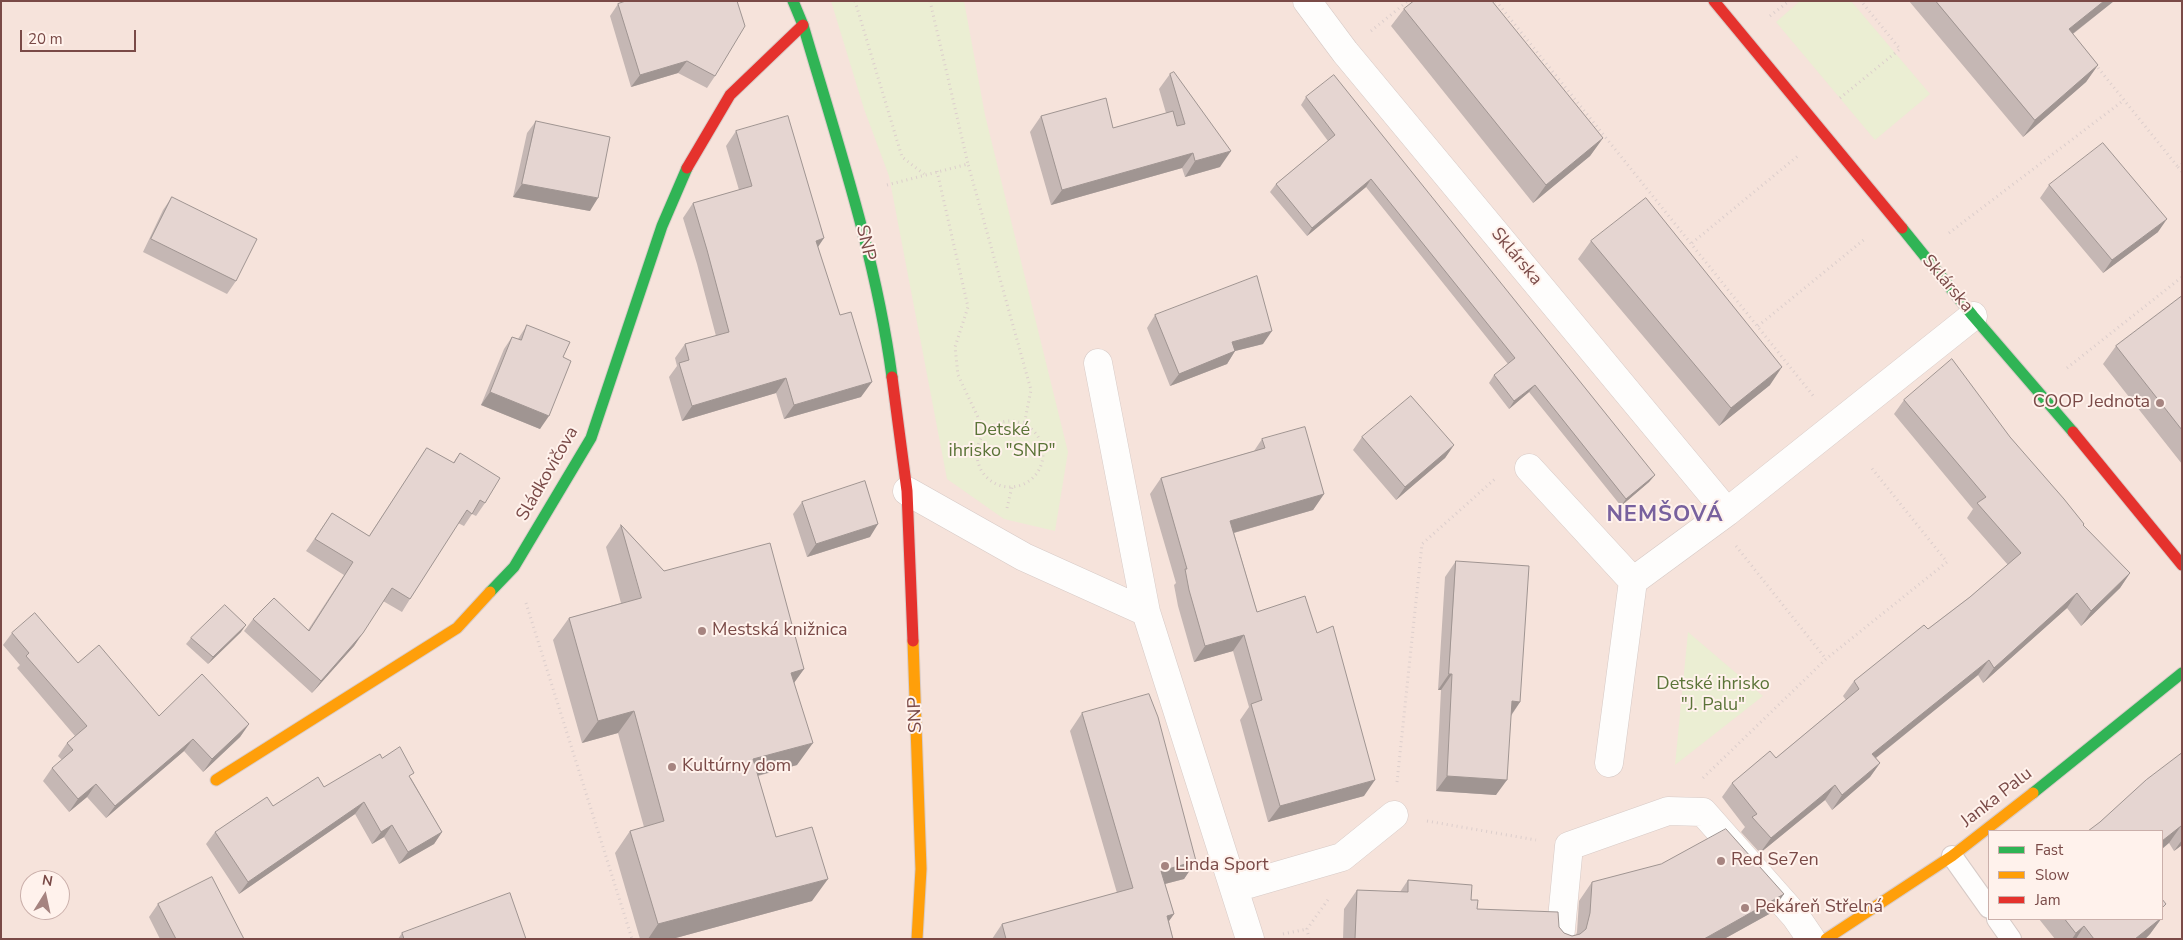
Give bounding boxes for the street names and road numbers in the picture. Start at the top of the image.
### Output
street label: SNP [850,223,880,263]
street label: Sklárska [1486,224,1546,290]
street label: Sklárska [1917,251,1977,317]
street label: Sládkovičova [512,423,584,525]
street label: SNP [905,697,927,733]
street label: Janka Palu [1957,763,2037,833]

